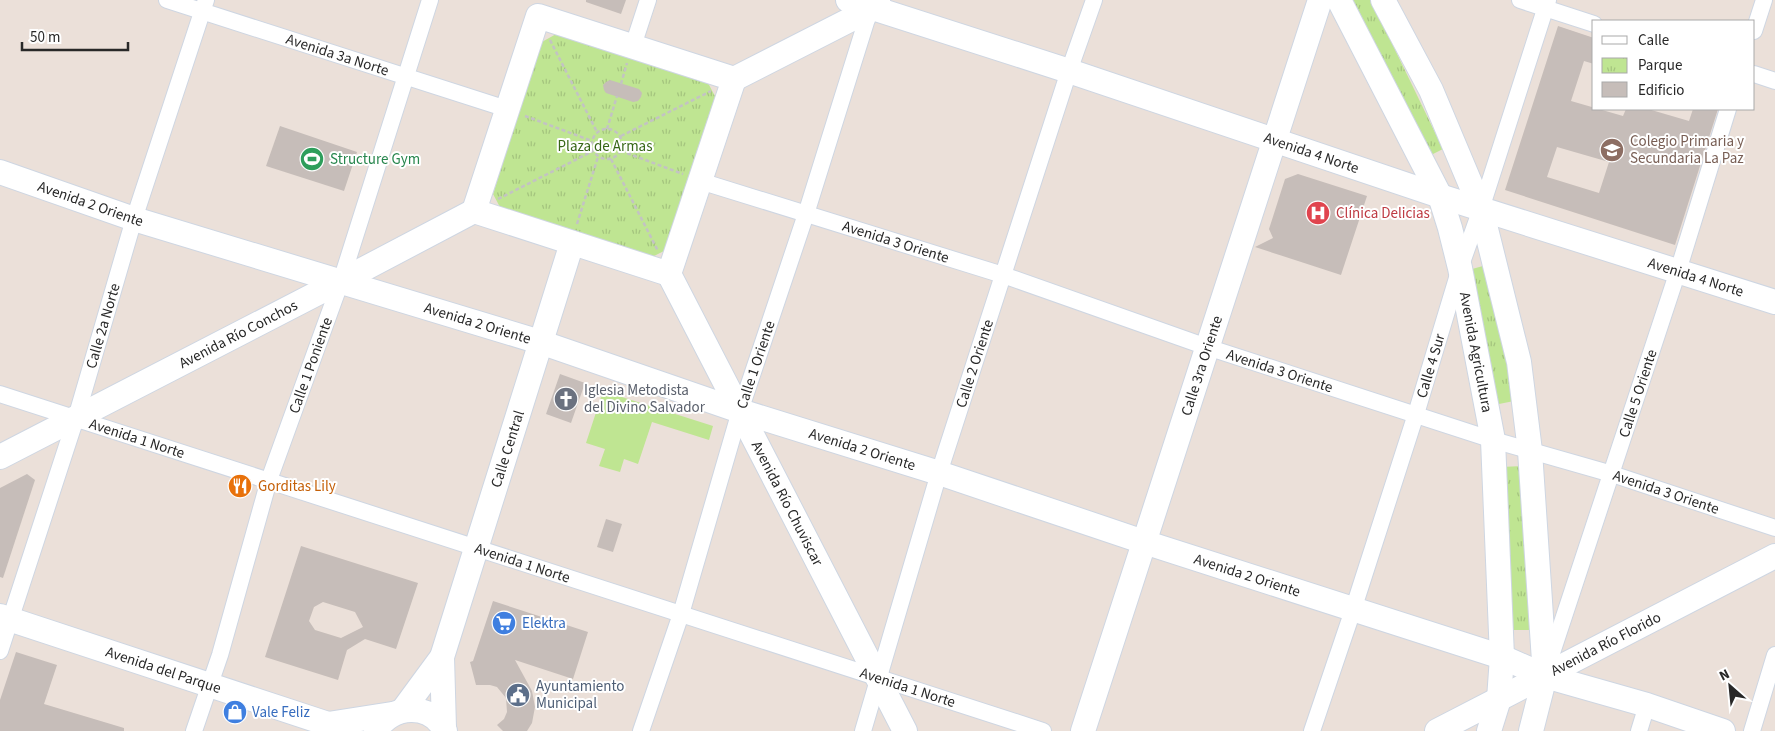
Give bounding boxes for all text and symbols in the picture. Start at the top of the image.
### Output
scale bar [22,20,129,52]
legend [1592,20,1755,110]
text: 50 m [30,27,60,48]
street label: Avenida 3a Norte [283,28,391,81]
text: Calle [1638,30,1669,51]
text: Parque [1638,55,1682,76]
text: Edificio [1638,80,1685,101]
street label: Avenida 4 Norte [1261,127,1362,178]
place label: Colegio Primaria y Secundaria La Paz [1630,131,1744,169]
park label: Plaza de Armas [558,136,652,157]
school or university icon: Colegio Primaria y Secundaria La Paz [1599,137,1625,163]
sports icon: Structure Gym [299,146,325,172]
place label: Structure Gym [330,149,420,170]
street label: Avenida 2 Oriente [35,176,146,232]
hospital icon: Clínica Delicias [1305,200,1331,226]
place label: Clínica Delicias [1336,203,1430,224]
street label: Avenida 3 Oriente [840,215,952,268]
street label: Avenida 4 Norte [1645,252,1746,302]
street label: Calle 2a Norte [80,281,125,371]
street label: Avenida Agricultura [1454,290,1498,414]
street label: Avenida Río Conchos [175,295,301,373]
street label: Avenida 2 Oriente [422,297,534,349]
street label: Calle 3ra Oriente [1175,313,1227,418]
street label: Calle 1 Poniente [283,314,338,416]
street label: Calle 2 Oriente [950,317,998,410]
street label: Calle 1 Oriente [731,318,780,411]
street label: Calle 4 Sur [1411,330,1450,400]
street label: Avenida 3 Oriente [1224,344,1336,398]
street label: Calle 5 Oriente [1613,347,1662,440]
place label: Iglesia Metodista del Divino Salvador [584,380,706,418]
church icon: Iglesia Metodista del Divino Salvador [553,386,579,412]
street label: Calle Central [485,408,529,490]
street label: Avenida 1 Norte [87,413,187,464]
street label: Avenida 2 Oriente [806,423,918,476]
street label: Avenida Río Chuviscar [746,437,829,570]
street label: Avenida 3 Oriente [1610,465,1722,519]
restaurant icon: Gorditas Lily [227,473,253,499]
place label: Gorditas Lily [258,476,336,497]
street label: Avenida 1 Norte [472,538,573,588]
street label: Avenida 2 Oriente [1191,548,1303,602]
street label: Avenida Río Florido [1547,606,1664,681]
supermarket icon: Elektra [491,610,517,636]
place label: Elektra [522,613,566,634]
street label: Avenida del Parque [103,641,224,699]
north arrow [1705,661,1755,711]
street label: Avenida 1 Norte [857,662,958,713]
text: N [1716,664,1733,686]
place label: Ayuntamiento Municipal [536,676,624,714]
public building icon: Ayuntamiento Municipal [505,682,531,708]
shop icon: Vale Feliz [222,699,248,725]
place label: Vale Feliz [252,702,310,723]

